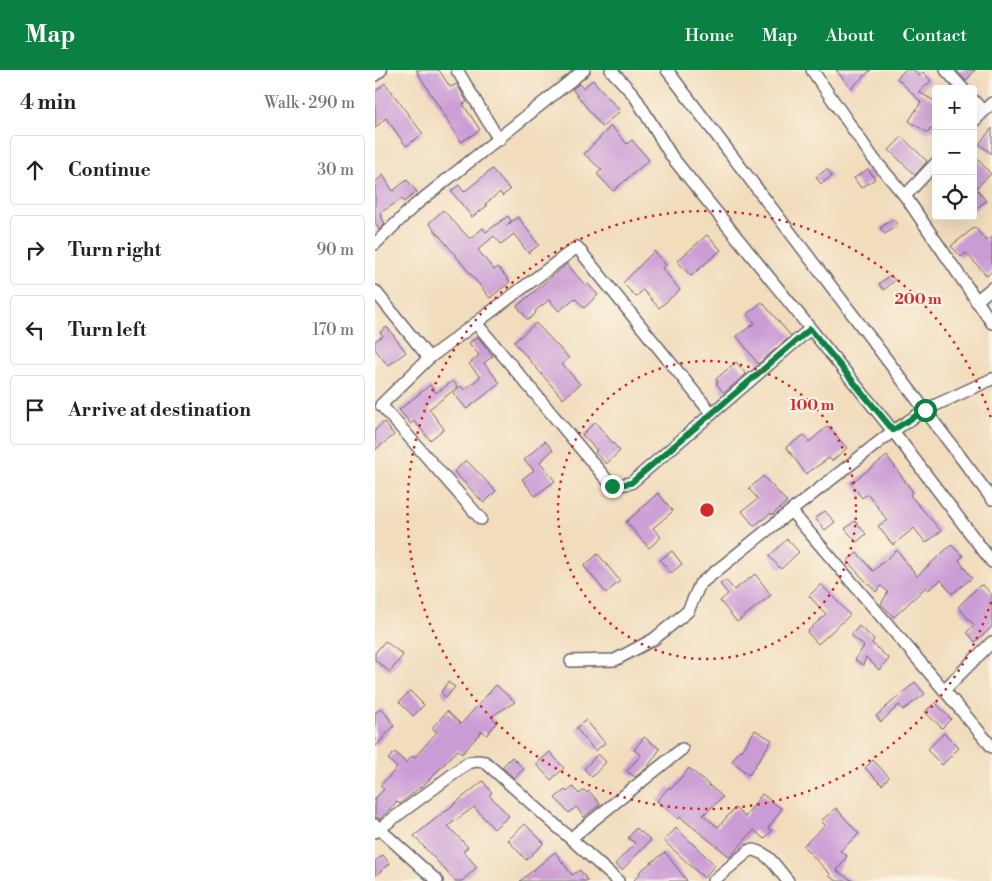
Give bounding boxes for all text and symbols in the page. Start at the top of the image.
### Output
text: Map [25,20,75,50]
text: Home [685,24,734,47]
text: Map [762,24,798,47]
text: About [826,24,875,47]
text: Contact [903,24,967,47]
map controls [932,85,977,220]
button: + [932,85,977,130]
text: 4 min [20,90,76,116]
text: Walk · 290 m [264,93,355,113]
button: − [932,130,977,175]
icon: ahead [21,156,49,184]
text: Continue [68,158,151,182]
text: 30 m [317,160,354,180]
button: locate [932,175,977,220]
icon: right [21,236,49,264]
text: Turn right [68,238,161,262]
text: 90 m [316,240,354,260]
text: 200 m [894,290,942,309]
icon: left [21,316,49,344]
text: Turn left [68,318,147,342]
text: 170 m [312,320,354,340]
icon: arrive [21,396,49,424]
text: 100 m [790,396,835,415]
text: Arrive at destination [68,398,251,422]
route start [914,399,937,422]
route end [601,475,624,498]
centre of rings [698,501,716,519]

